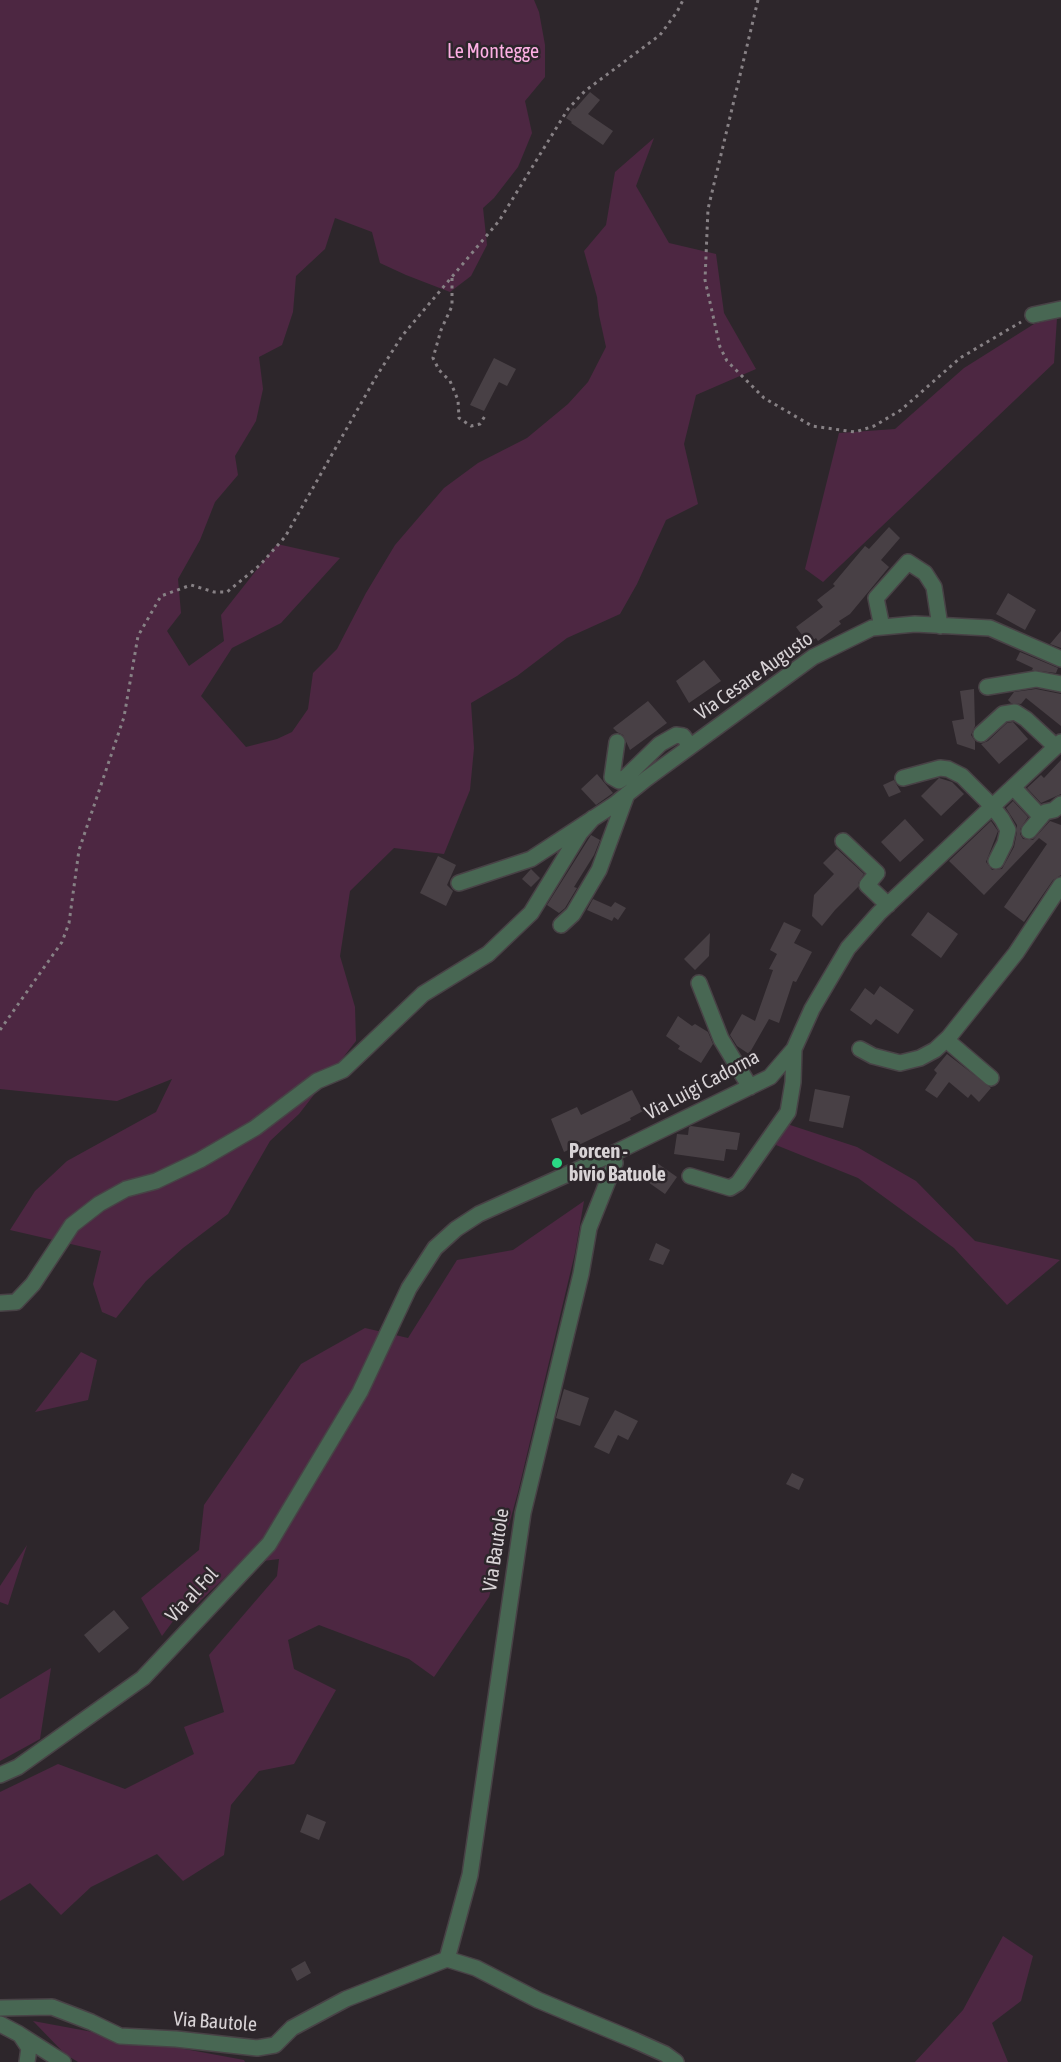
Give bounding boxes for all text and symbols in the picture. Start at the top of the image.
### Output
park label: Le Montegge [447,40,539,64]
street label: Via Cesare Augusto [690,626,818,726]
street label: Via Luigi Cadorna [641,1045,763,1125]
place label: Porcen - bivio Batuole [569,1140,666,1187]
marker: Porcen - bivio Batuole [550,1156,564,1170]
street label: Via Bautole [478,1507,514,1593]
street label: Via al Fol [161,1563,223,1627]
street label: Via Bautole [172,2007,258,2037]

